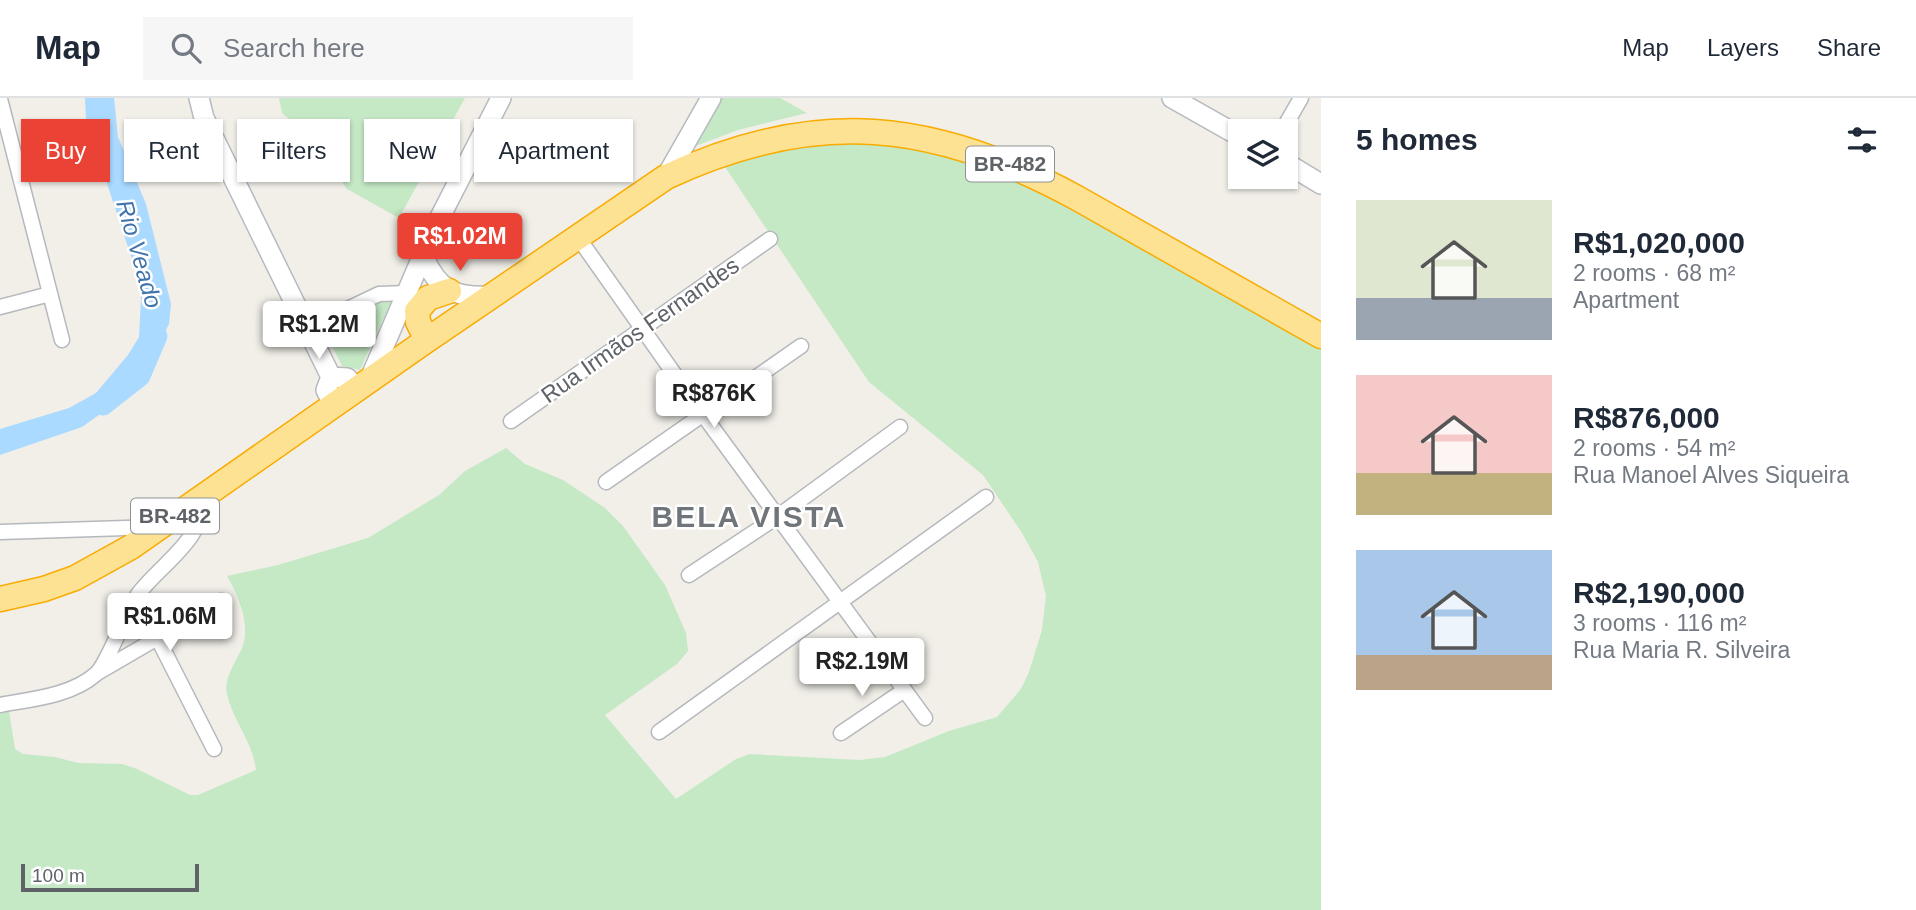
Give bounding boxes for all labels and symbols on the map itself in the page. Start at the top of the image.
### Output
road number: BR-482 [966,146,1054,182]
water label: Rio Veado [111,197,168,311]
pin: R$1.02M [395,214,525,273]
street label: Rua Irmãos Fernandes [536,252,744,408]
pin: R$1.2M [262,302,376,361]
pin: R$876K [657,370,771,430]
road number: BR-482 [131,498,219,534]
district label: BELA VISTA [651,500,847,533]
pin: R$1.06M [105,594,235,653]
pin: R$2.19M [797,638,927,698]
scale bar [21,861,200,893]

